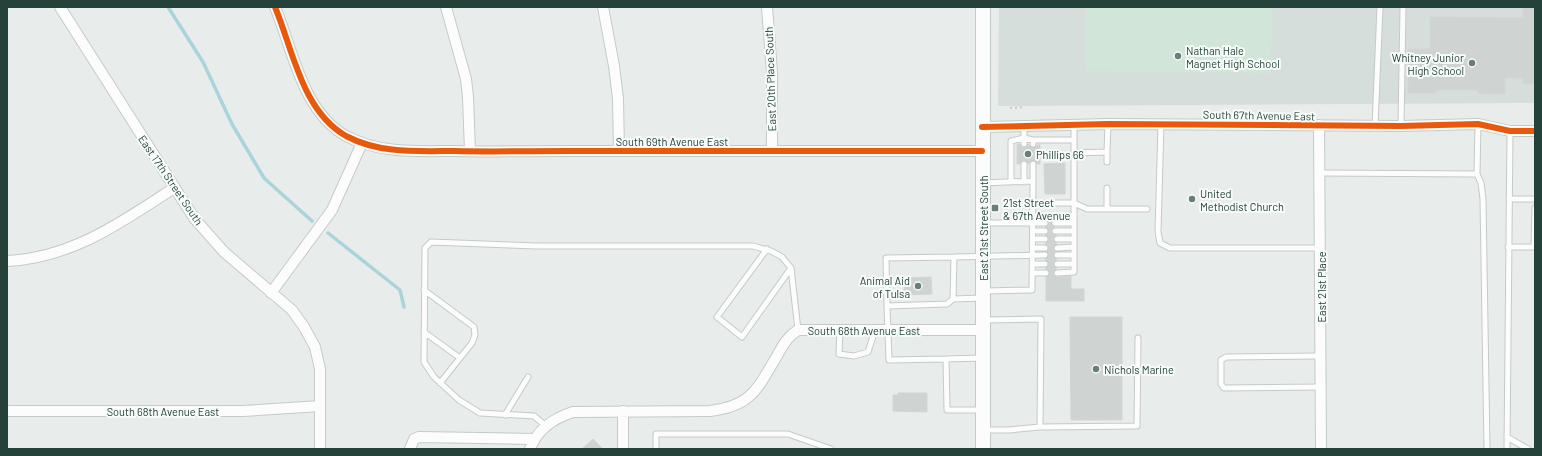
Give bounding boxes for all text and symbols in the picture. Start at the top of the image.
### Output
street label: East 20th Place South [762,26,778,132]
place label: Nathan Hale Magnet High School [1186,44,1280,70]
marker: Nathan Hale Magnet High School [1173,51,1183,61]
place label: Whitney Junior High School [1392,51,1464,77]
marker: Whitney Junior High School [1467,58,1477,68]
street label: South 67th Avenue East [1203,108,1315,122]
street label: East 17th Street South [136,133,206,227]
street label: South 69th Avenue East [616,135,728,148]
place label: Phillips 66 [1036,148,1084,161]
marker: Phillips 66 [1023,149,1033,159]
street label: East 21st Street South [977,175,990,281]
place label: United Methodist Church [1200,187,1284,213]
marker: United Methodist Church [1187,194,1197,204]
place label: 21st Street & 67th Avenue [1003,196,1071,222]
marker: 21st Street & 67th Avenue [990,203,1000,213]
street label: East 21st Place [1315,251,1328,323]
place label: Animal Aid of Tulsa [860,274,910,300]
marker: Animal Aid of Tulsa [913,281,923,291]
street label: South 68th Avenue East [808,324,920,337]
place label: Nichols Marine [1104,363,1174,376]
marker: Nichols Marine [1091,364,1101,374]
street label: South 68th Avenue East [107,405,219,418]

